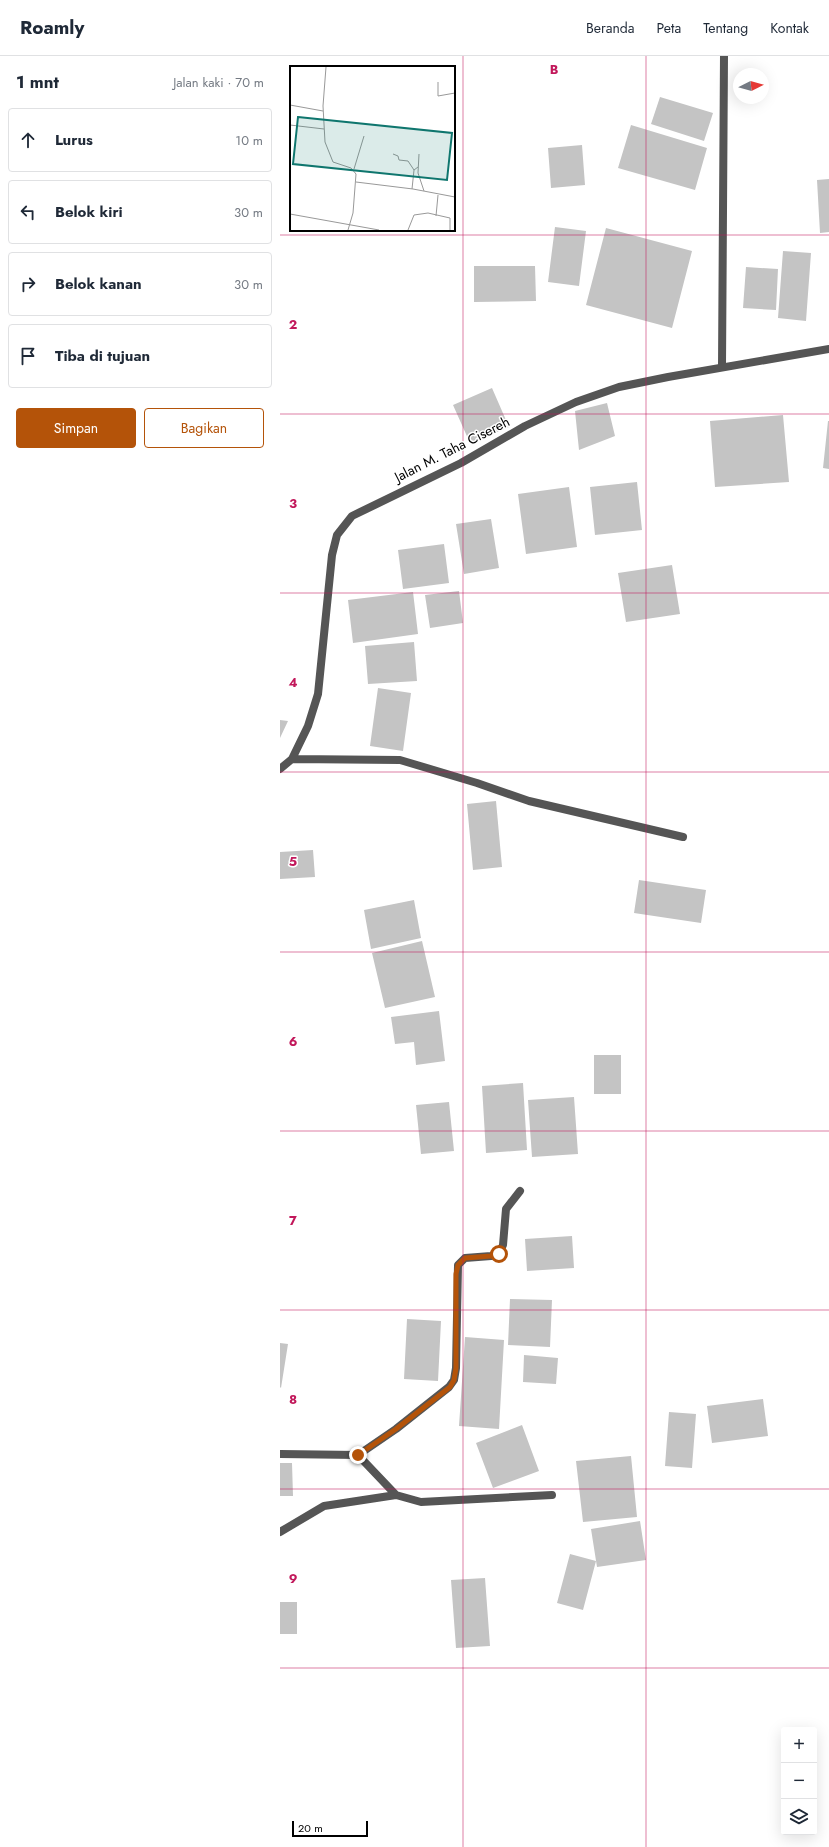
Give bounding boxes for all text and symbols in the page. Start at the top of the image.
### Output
text: Roamly [20,14,84,41]
text: Beranda [586,18,635,38]
text: Peta [657,18,681,38]
text: Tentang [703,18,748,38]
text: Kontak [770,18,809,38]
text: B [550,60,559,79]
inset map [290,66,455,231]
north arrow [733,68,769,104]
text: 1 mnt [16,70,59,94]
text: Jalan kaki · 70 m [173,73,264,92]
icon: ahead [17,129,39,151]
text: Lurus [55,129,93,151]
text: 10 m [235,131,263,150]
icon: left [17,201,39,223]
text: Belok kiri [55,201,123,223]
text: 30 m [234,203,263,222]
icon: right [17,273,39,295]
text: Belok kanan [55,273,142,295]
text: 30 m [234,275,263,294]
text: 2 [289,315,297,334]
icon: arrive [17,345,39,367]
text: Tiba di tujuan [55,345,150,367]
button: Simpan [16,408,136,448]
button: Bagikan [144,408,264,448]
street label: Jalan M. Taha Cisereh [389,411,513,488]
text: 3 [289,494,297,513]
text: 4 [288,673,298,692]
text: 5 [289,852,297,871]
text: 6 [289,1032,298,1051]
text: 7 [289,1211,297,1230]
route start [490,1245,508,1263]
text: 8 [289,1390,297,1409]
route end [349,1446,367,1464]
text: 9 [289,1569,298,1588]
map controls [781,1727,817,1835]
button: + [781,1727,817,1763]
button: − [781,1763,817,1799]
button: layers [781,1799,817,1835]
scale bar [292,1819,368,1838]
text: 20 m [298,1820,323,1836]

